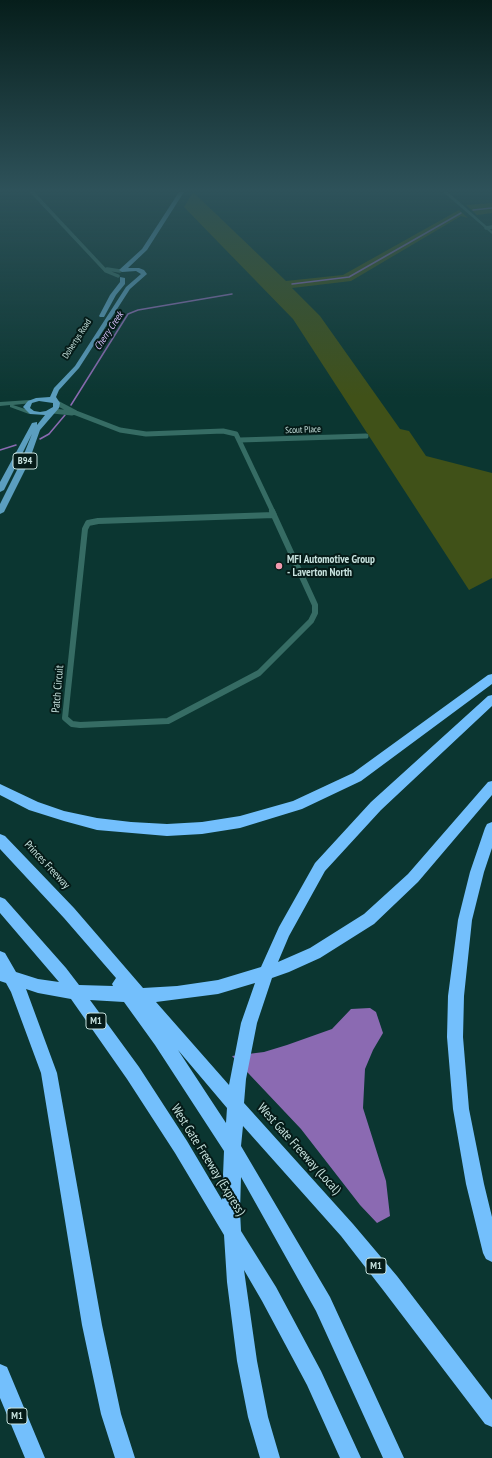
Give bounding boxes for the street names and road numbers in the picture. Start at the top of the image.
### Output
street label: Dohertys Road [60,317,94,361]
street label: Scout Place [285,424,321,436]
road number: B94 [13,453,37,469]
street label: Patch Circuit [49,665,67,713]
street label: Princes Freeway [21,838,73,892]
road number: M1 [86,1013,106,1029]
street label: West Gate Freeway (Local) [254,1100,344,1198]
street label: West Gate Freeway (Express) [167,1102,249,1218]
road number: M1 [366,1258,386,1274]
road number: M1 [7,1408,27,1424]

